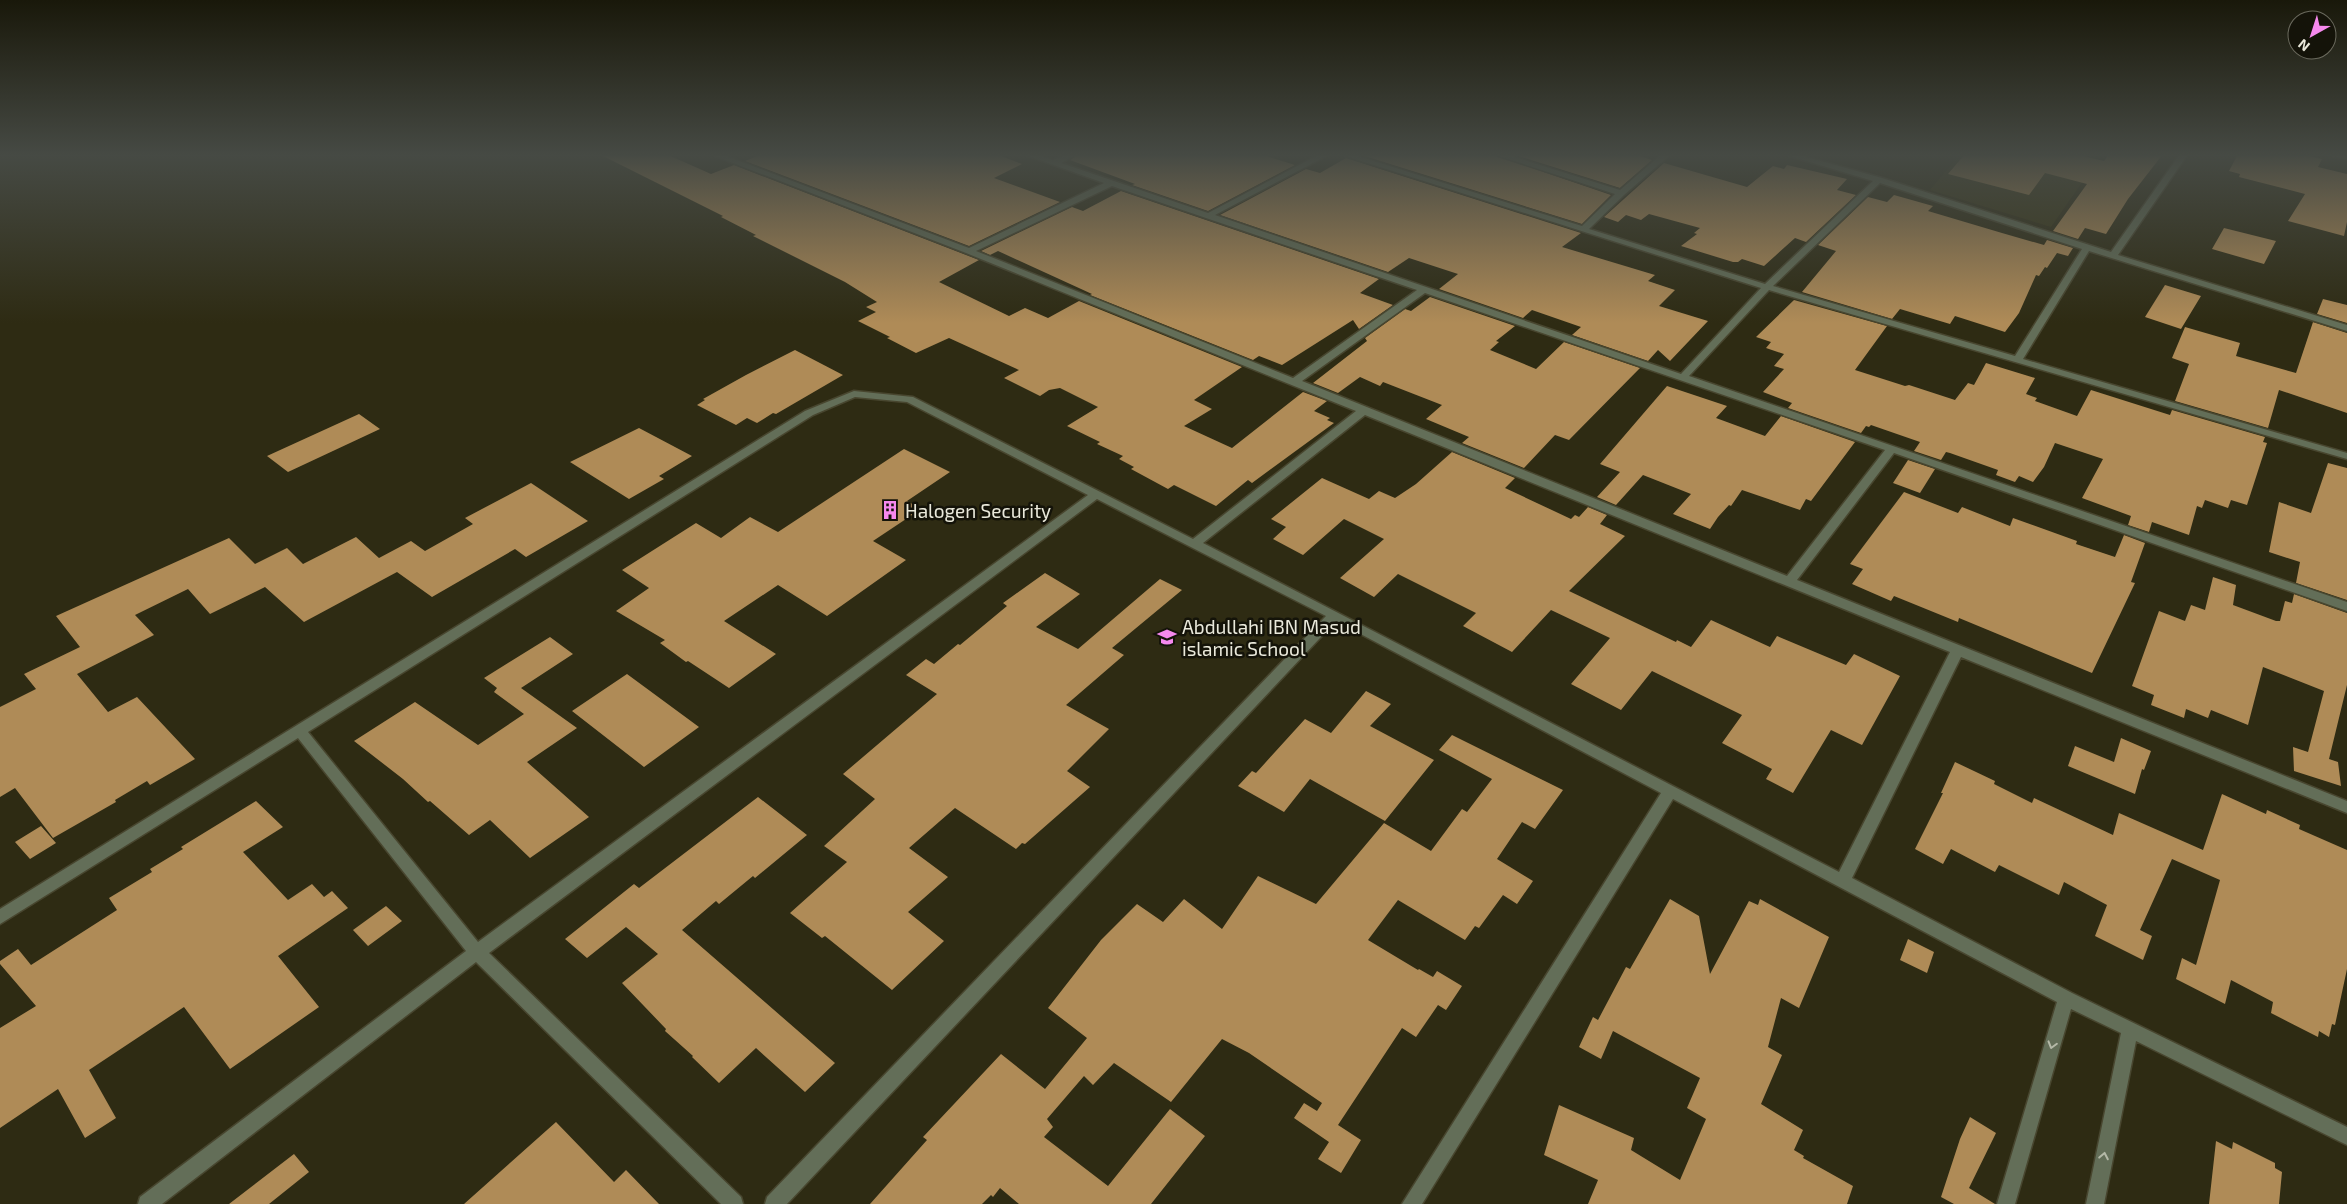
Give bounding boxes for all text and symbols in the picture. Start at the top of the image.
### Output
north arrow [2287,10,2337,60]
text: N [2294,36,2313,55]
building icon: Halogen Security [879,499,901,521]
place label: Halogen Security [905,499,1051,522]
place label: Abdullahi IBN Masud islamic School [1182,615,1361,660]
school or university icon: Abdullahi IBN Masud islamic School [1156,626,1178,648]
one-way arrow [2048,1040,2058,1048]
one-way arrow [2098,1152,2109,1161]

